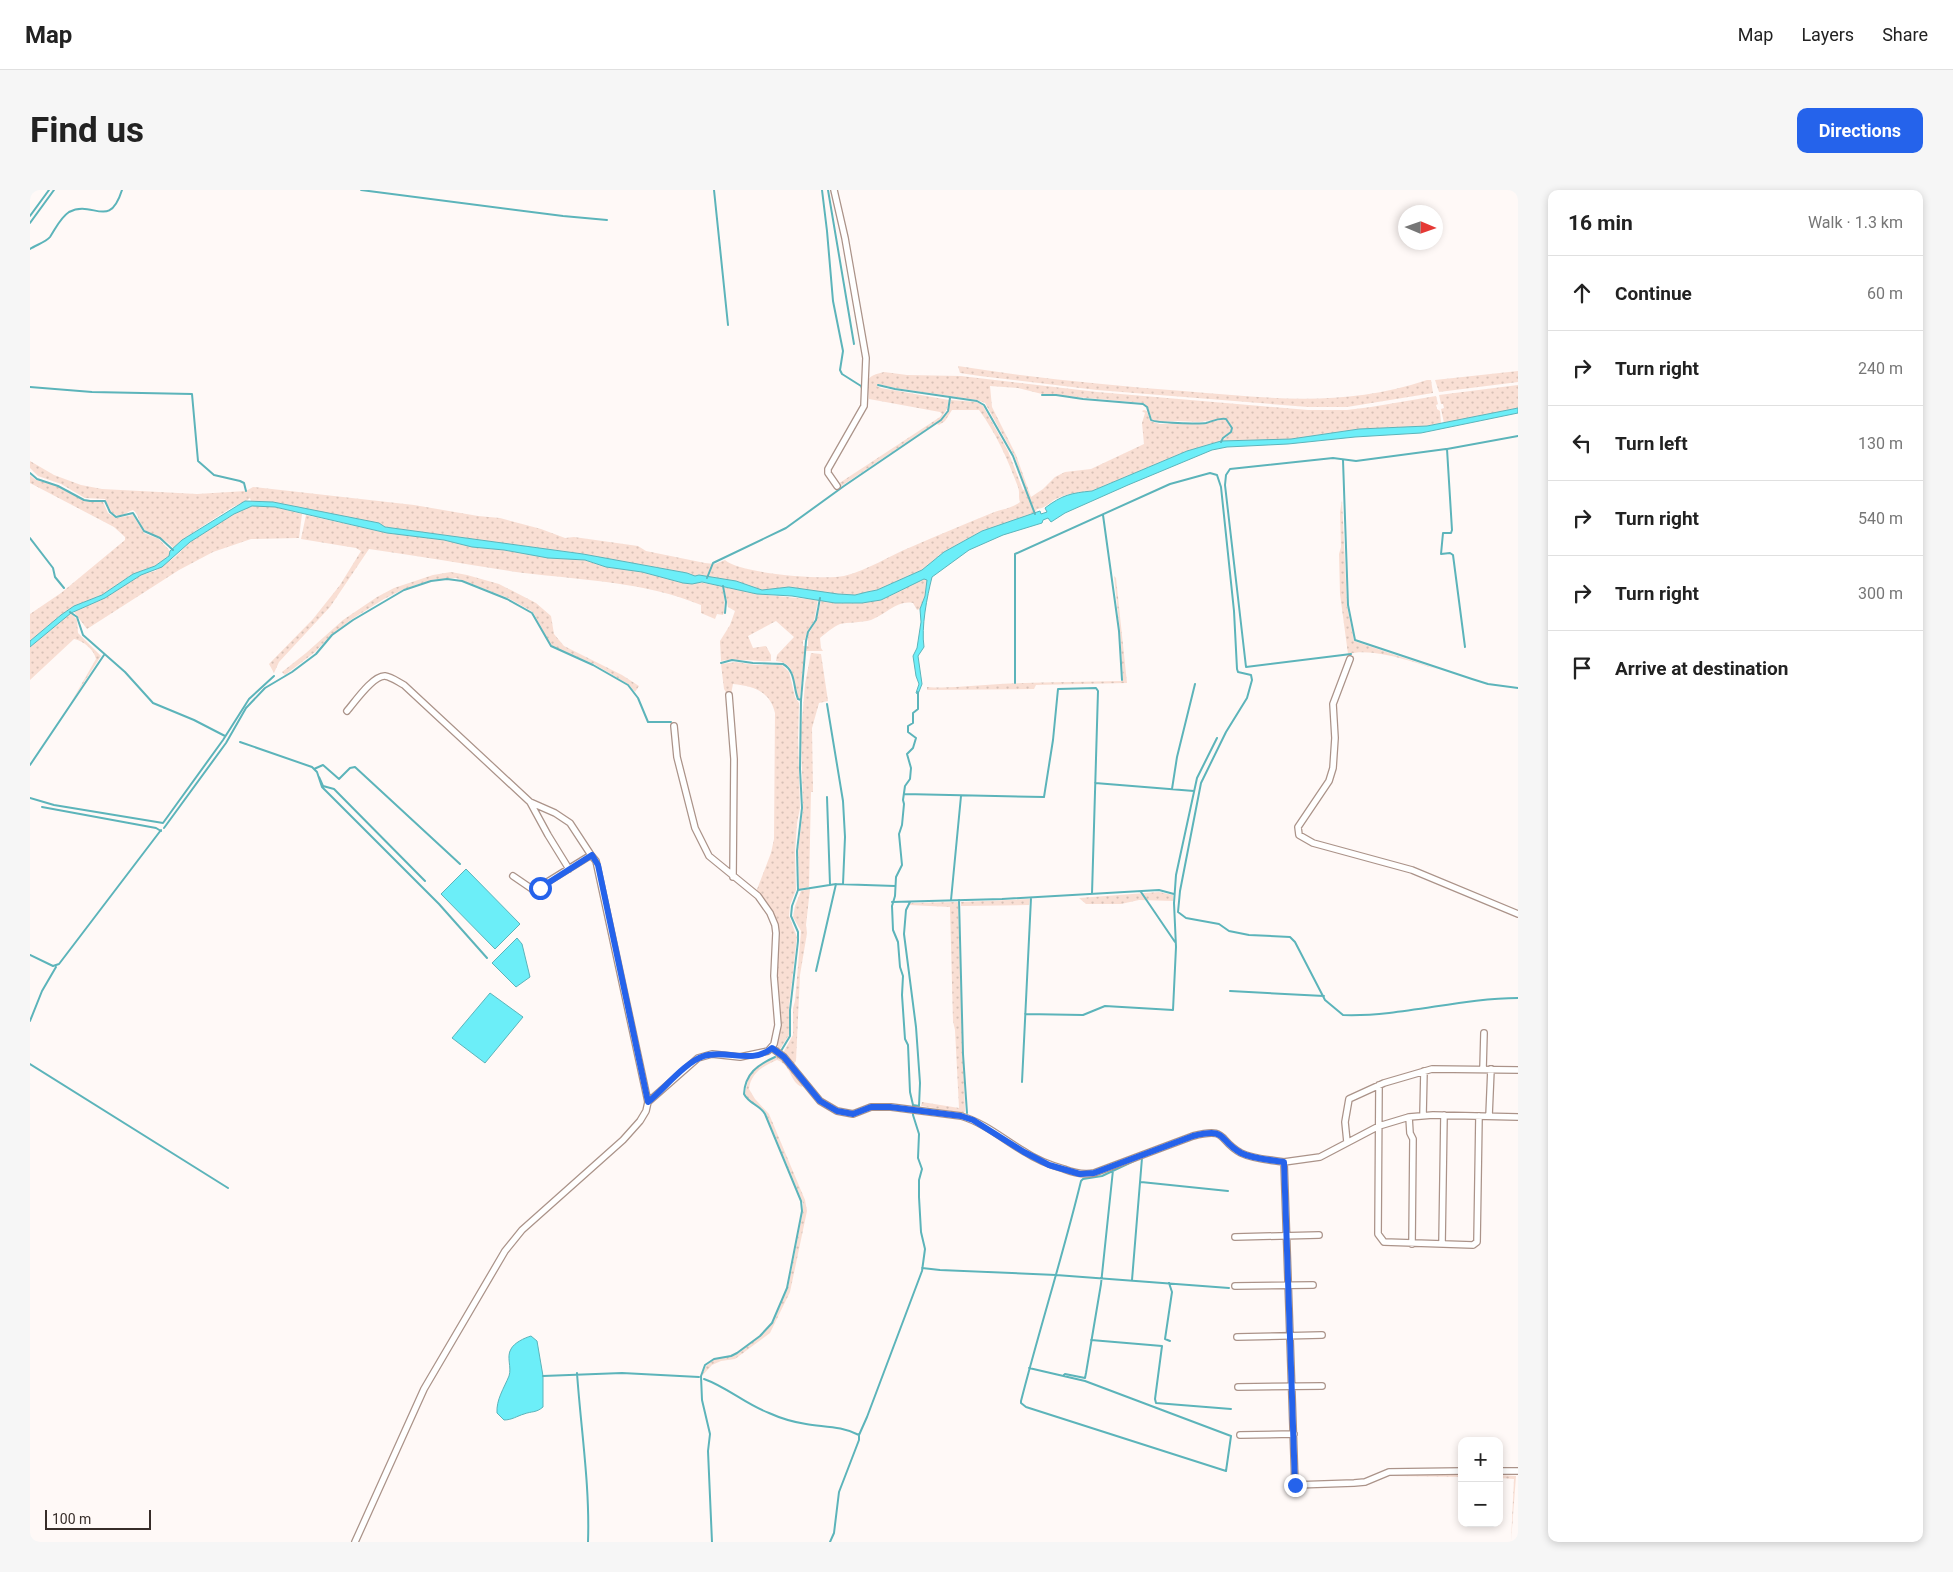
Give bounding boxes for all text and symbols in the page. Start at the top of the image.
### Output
text: Map [25,21,72,49]
text: Map [1738,24,1773,45]
text: Layers [1801,24,1854,45]
text: Share [1882,24,1928,45]
button: Directions [1797,108,1923,153]
text: Find us [30,110,144,151]
north arrow [1398,205,1443,250]
text: 16 min [1568,211,1633,235]
text: Walk · 1.3 km [1808,213,1903,232]
icon: ahead [1568,279,1596,307]
text: Continue [1615,282,1692,305]
text: 60 m [1867,284,1903,303]
icon: right [1568,354,1596,382]
text: Turn right [1615,357,1699,380]
text: 240 m [1858,359,1903,378]
icon: left [1568,429,1596,457]
text: Turn left [1615,432,1688,455]
text: 130 m [1858,434,1903,453]
icon: right [1568,504,1596,532]
text: Turn right [1615,507,1699,530]
text: 540 m [1858,509,1903,528]
icon: right [1568,579,1596,607]
text: Turn right [1615,582,1699,605]
text: 300 m [1858,584,1903,603]
icon: arrive [1568,654,1596,682]
text: Arrive at destination [1615,657,1788,680]
route start [529,877,552,900]
map controls [1458,1437,1503,1527]
button: + [1458,1437,1503,1482]
route end [1284,1474,1307,1497]
button: − [1458,1482,1503,1527]
scale bar [45,1507,151,1530]
text: 100 m [52,1511,91,1527]

